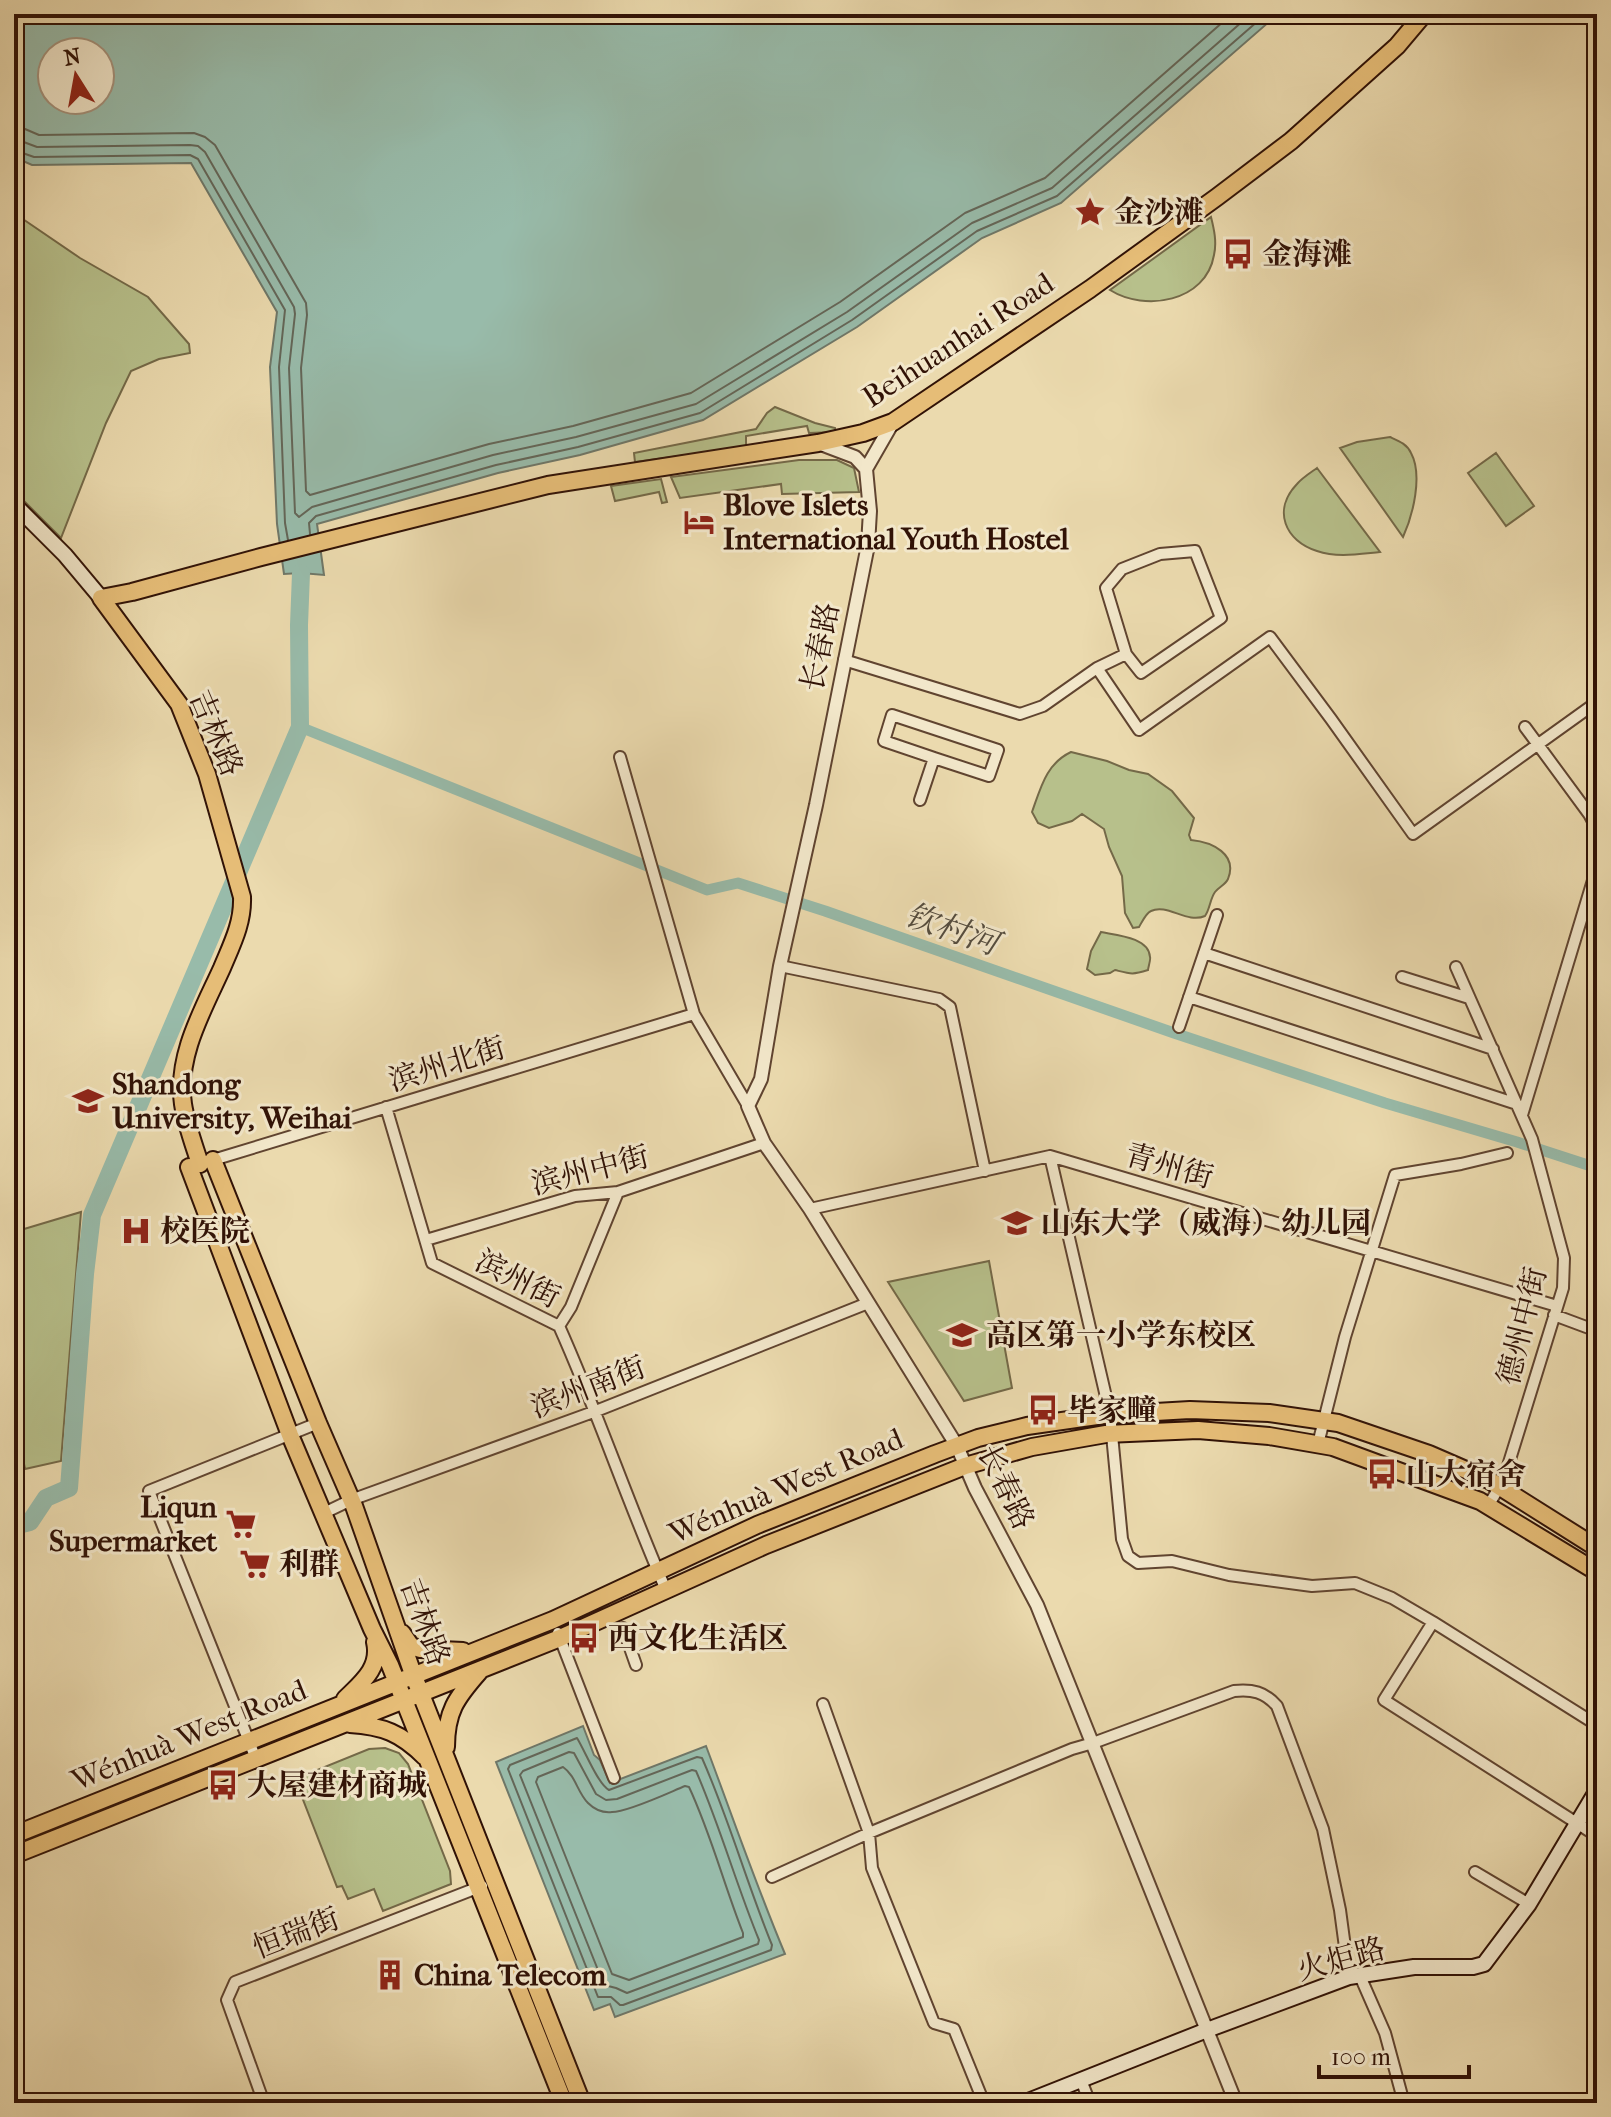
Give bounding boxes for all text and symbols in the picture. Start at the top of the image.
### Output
north arrow [36,36,116,116]
text: N [62,43,83,72]
place icon: 金沙滩 [1073,195,1107,229]
place label: 金沙滩 [1114,195,1204,230]
bus stop icon: 金海滩 [1221,237,1255,271]
place label: 金海滩 [1262,237,1352,272]
street label: Beihuanhai Road [856,265,1061,415]
place label: Blove Islets International Youth Hostel [723,488,1069,557]
hotel icon: Blove Islets International Youth Hostel [682,505,716,539]
street label: 长春路 [795,600,846,695]
street label: 吉林路 [182,685,249,781]
water label: 钦村河 [900,896,1008,964]
street label: 滨州北街 [385,1030,510,1099]
place label: Shandong University, Weihai [112,1067,352,1136]
school or university icon: Shandong University, Weihai [71,1084,105,1118]
street label: 青州街 [1121,1137,1217,1196]
street label: 滨州中街 [528,1139,653,1202]
school or university icon: 山东大学（威海）幼儿园 [1000,1206,1034,1240]
place label: 山东大学（威海）幼儿园 [1041,1206,1371,1241]
hospital icon: 校医院 [119,1214,153,1248]
place label: 校医院 [160,1214,250,1249]
street label: 滨州街 [470,1243,566,1315]
street label: 德州中街 [1491,1264,1554,1389]
school or university icon: 高区第一小学东校区 [945,1318,979,1352]
place label: 高区第一小学东校区 [986,1318,1256,1353]
street label: 滨州南街 [526,1350,650,1425]
bus stop icon: 毕家疃 [1026,1393,1060,1427]
place label: 毕家疃 [1067,1393,1157,1428]
street label: Wénhuà West Road [663,1421,909,1552]
street label: 长春路 [970,1439,1041,1535]
bus stop icon: 山大宿舍 [1365,1457,1399,1491]
place label: 山大宿舍 [1406,1457,1526,1492]
place label: Liqun Supermarket [49,1490,218,1559]
supermarket icon: Liqun Supermarket [224,1507,258,1541]
supermarket icon: 利群 [238,1547,272,1581]
place label: 利群 [279,1547,339,1582]
street label: 吉林路 [393,1574,456,1670]
bus stop icon: 西文化生活区 [567,1621,601,1655]
place label: 西文化生活区 [608,1621,788,1656]
street label: Wénhuà West Road [65,1672,313,1799]
bus stop icon: 大屋建材商城 [206,1768,240,1802]
place label: 大屋建材商城 [247,1768,427,1803]
street label: 恒瑞街 [248,1901,344,1966]
street label: 火炬路 [1293,1931,1389,1988]
building icon: China Telecom [373,1958,407,1992]
place label: China Telecom [414,1958,607,1993]
scale bar [1319,2029,1469,2079]
text: 100 m [1331,2043,1391,2071]

